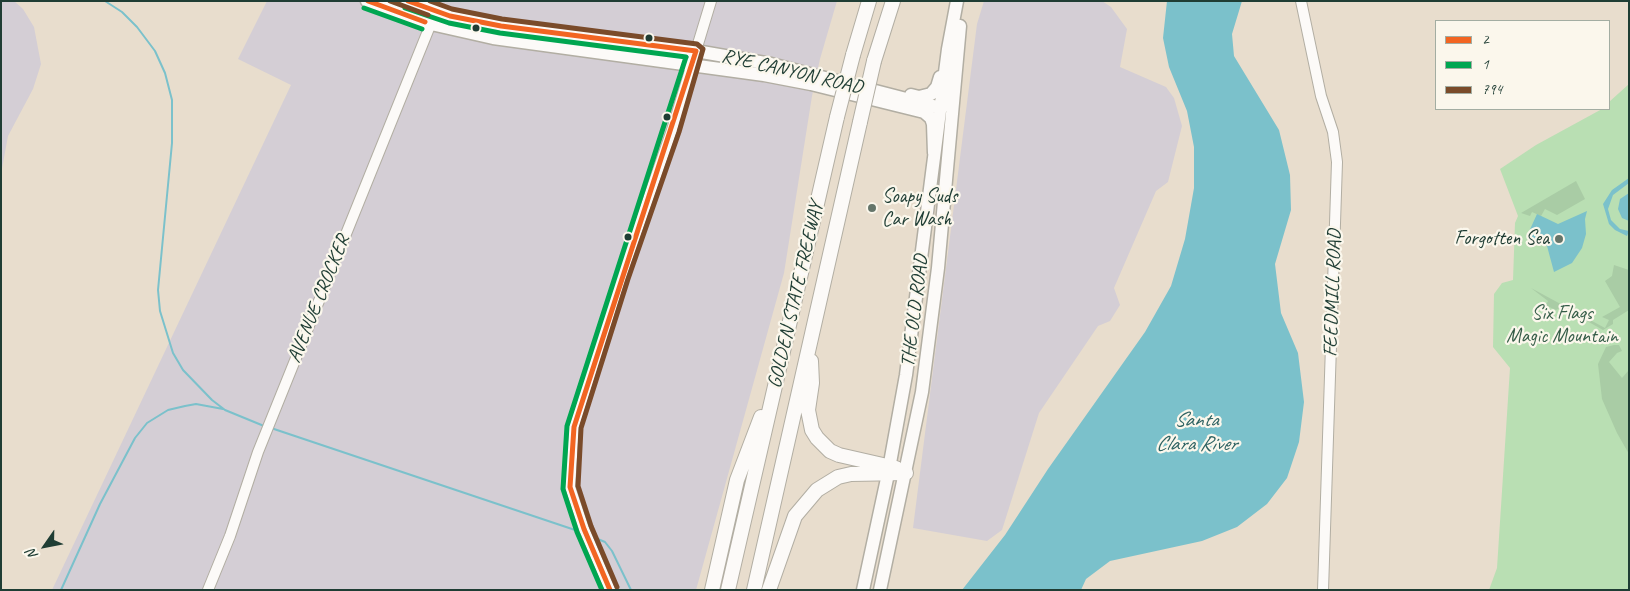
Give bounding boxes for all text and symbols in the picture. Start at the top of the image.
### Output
legend [1435,20,1610,110]
unlabelled marker [471,23,481,33]
text: 2 [1482,30,1489,49]
unlabelled marker [644,33,654,43]
street label: RYE CANYON ROAD [719,44,865,100]
text: 1 [1482,55,1489,74]
text: 794 [1482,80,1502,99]
unlabelled marker [662,112,672,122]
place label: Soapy Suds Car Wash [882,185,957,232]
street label: GOLDEN STATE FREEWAY [763,200,829,390]
marker: Soapy Suds Car Wash [866,202,878,214]
place label: Forgotten Sea [1454,227,1549,251]
street label: FEEDMILL ROAD [1319,229,1347,357]
street label: AVENUE CROCKER [283,232,355,366]
unlabelled marker [623,232,633,242]
marker: Forgotten Sea [1553,233,1565,245]
street label: THE OLD ROAD [896,253,934,369]
park label: Six Flags Magic Mountain [1506,302,1618,349]
water label: Santa Clara River [1156,407,1236,457]
north arrow [20,521,70,571]
text: N [23,546,41,563]

